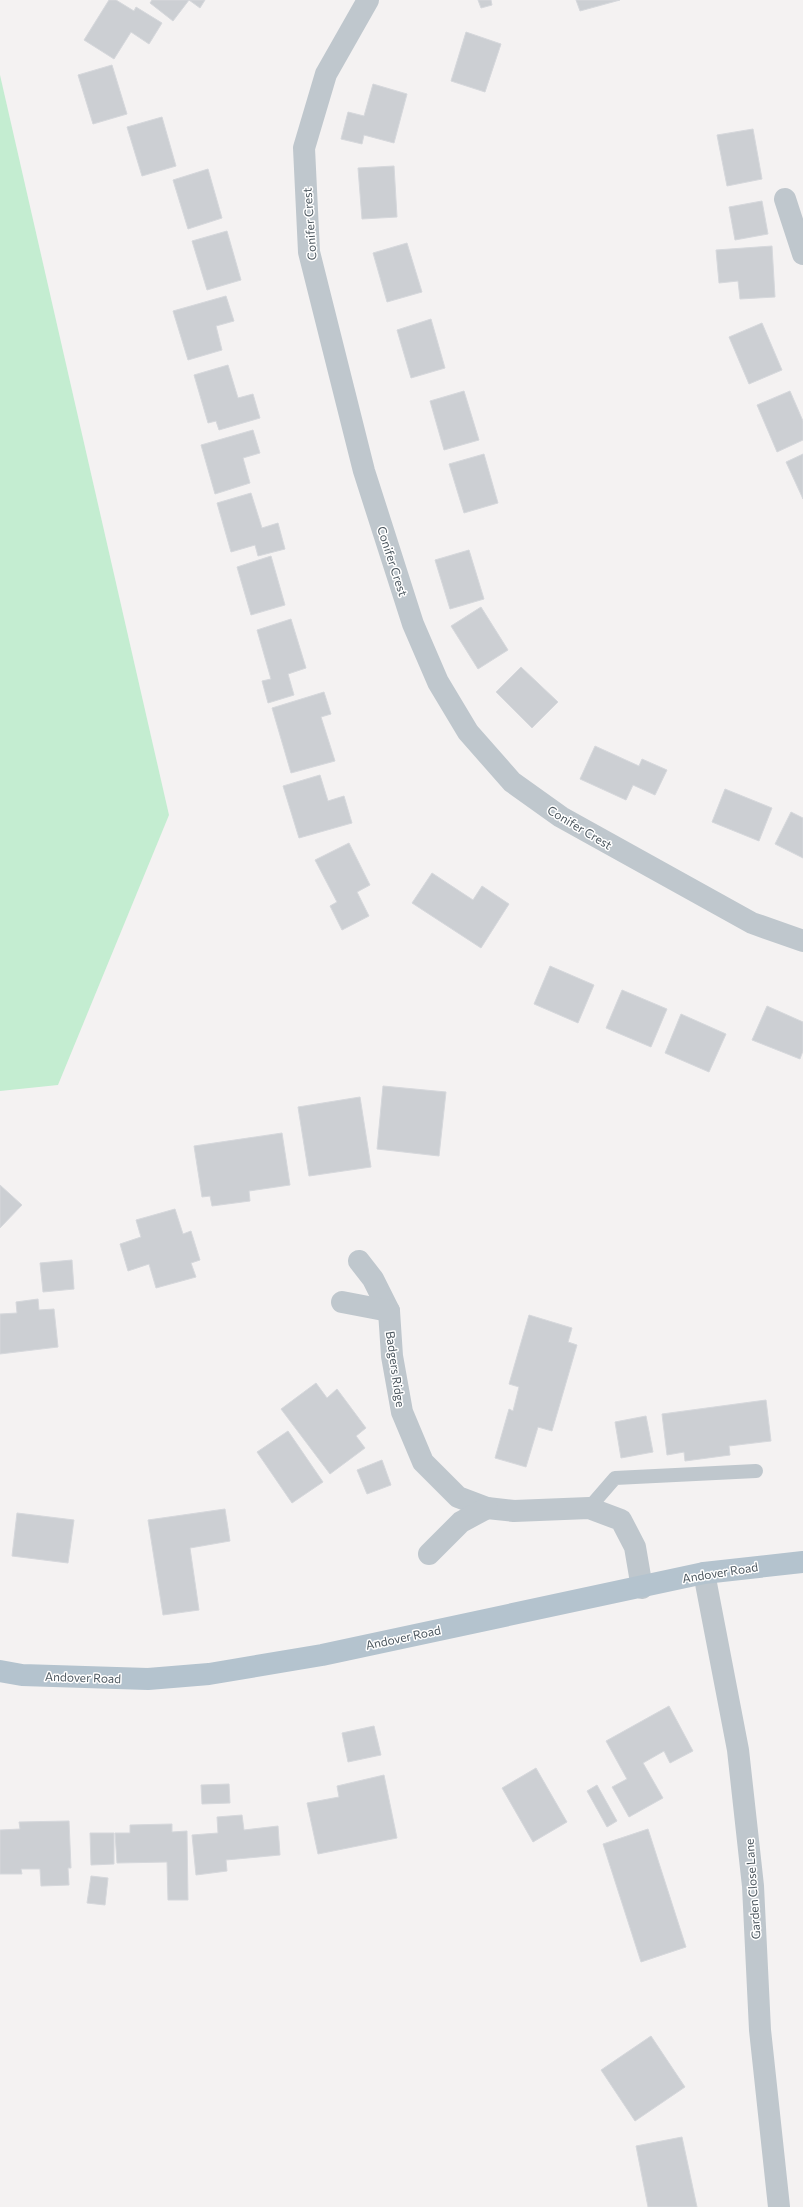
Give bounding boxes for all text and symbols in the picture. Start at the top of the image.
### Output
street label: Conifer Crest [299,187,319,261]
street label: Conifer Crest [375,524,411,598]
street label: Conifer Crest [545,802,615,852]
street label: Badgers Ridge [384,1330,408,1408]
street label: Andover Road [681,1559,759,1585]
street label: Andover Road [364,1622,442,1652]
street label: Andover Road [45,1669,122,1685]
street label: Garden Close Lane [741,1838,763,1940]

